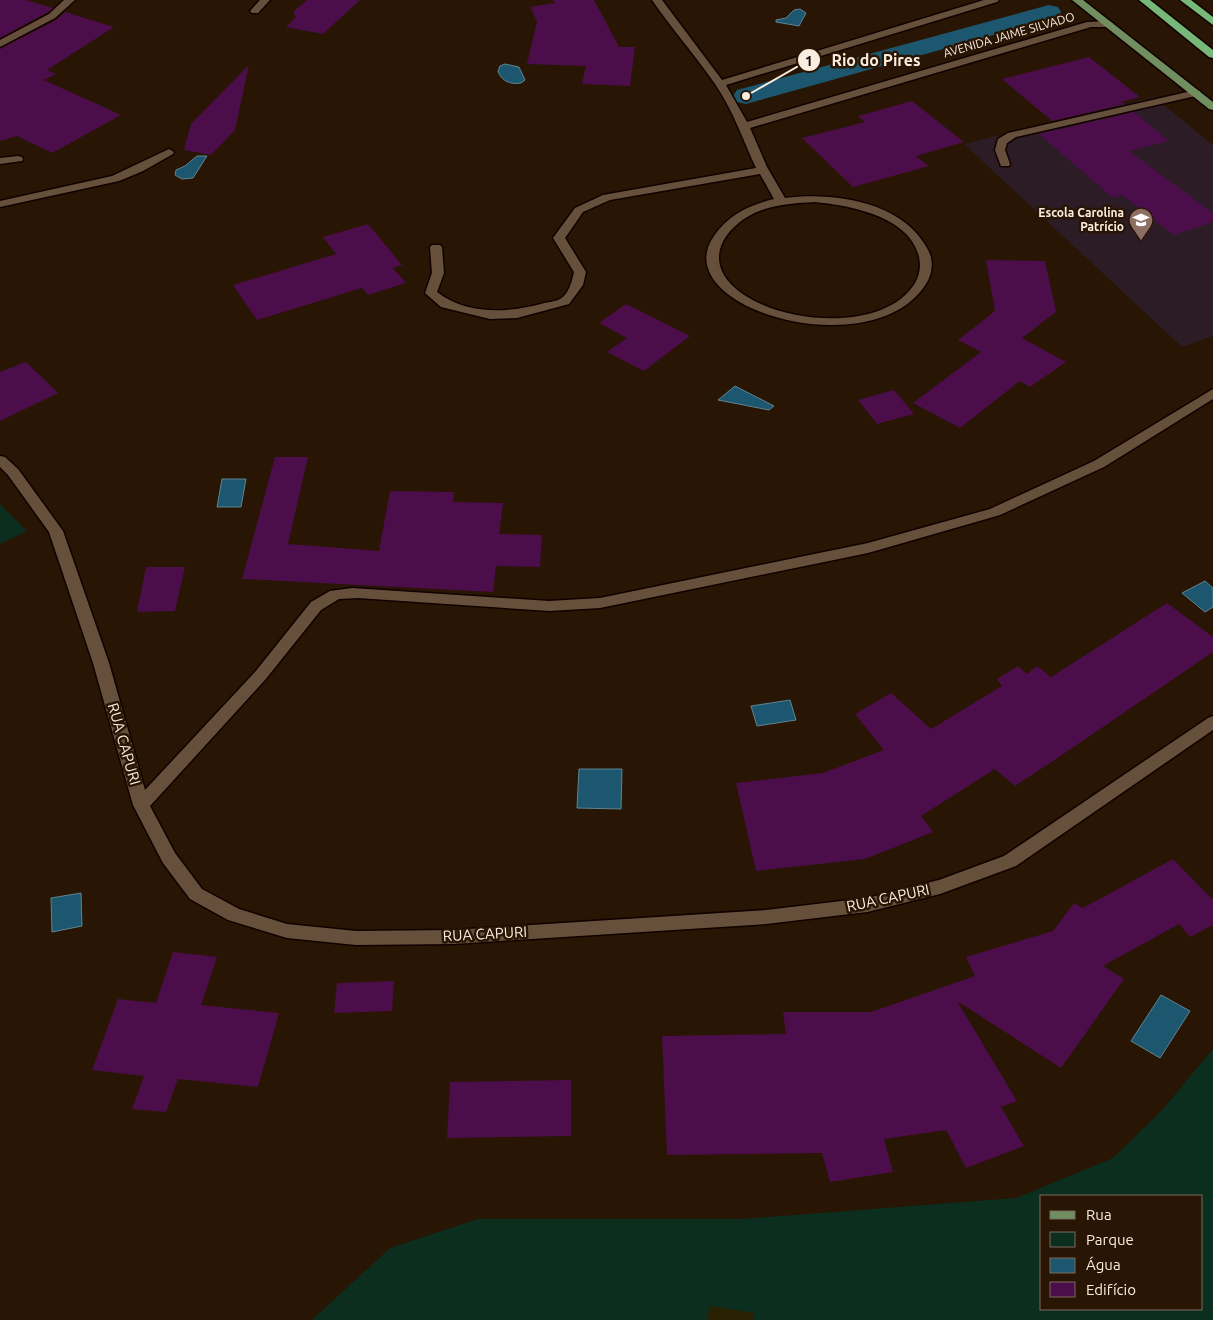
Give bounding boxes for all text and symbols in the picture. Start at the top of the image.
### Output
street label: AVENIDA JAIME SILVADO [942,10,1076,59]
callout: Rio do Pires [797,45,931,76]
text: Rio do Pires [831,51,921,69]
text: 1 [805,52,813,69]
place label: Escola Carolina Patrício [1038,206,1124,233]
school or university icon: Escola Carolina Patrício [1128,207,1154,241]
street label: RUA CAPURI [105,701,144,787]
street label: RUA CAPURI [845,880,931,915]
street label: RUA CAPURI [442,923,528,944]
legend [1040,1195,1203,1310]
text: Rua [1086,1206,1112,1223]
text: Parque [1086,1231,1134,1248]
text: Água [1086,1256,1121,1273]
text: Edifício [1086,1281,1136,1298]

